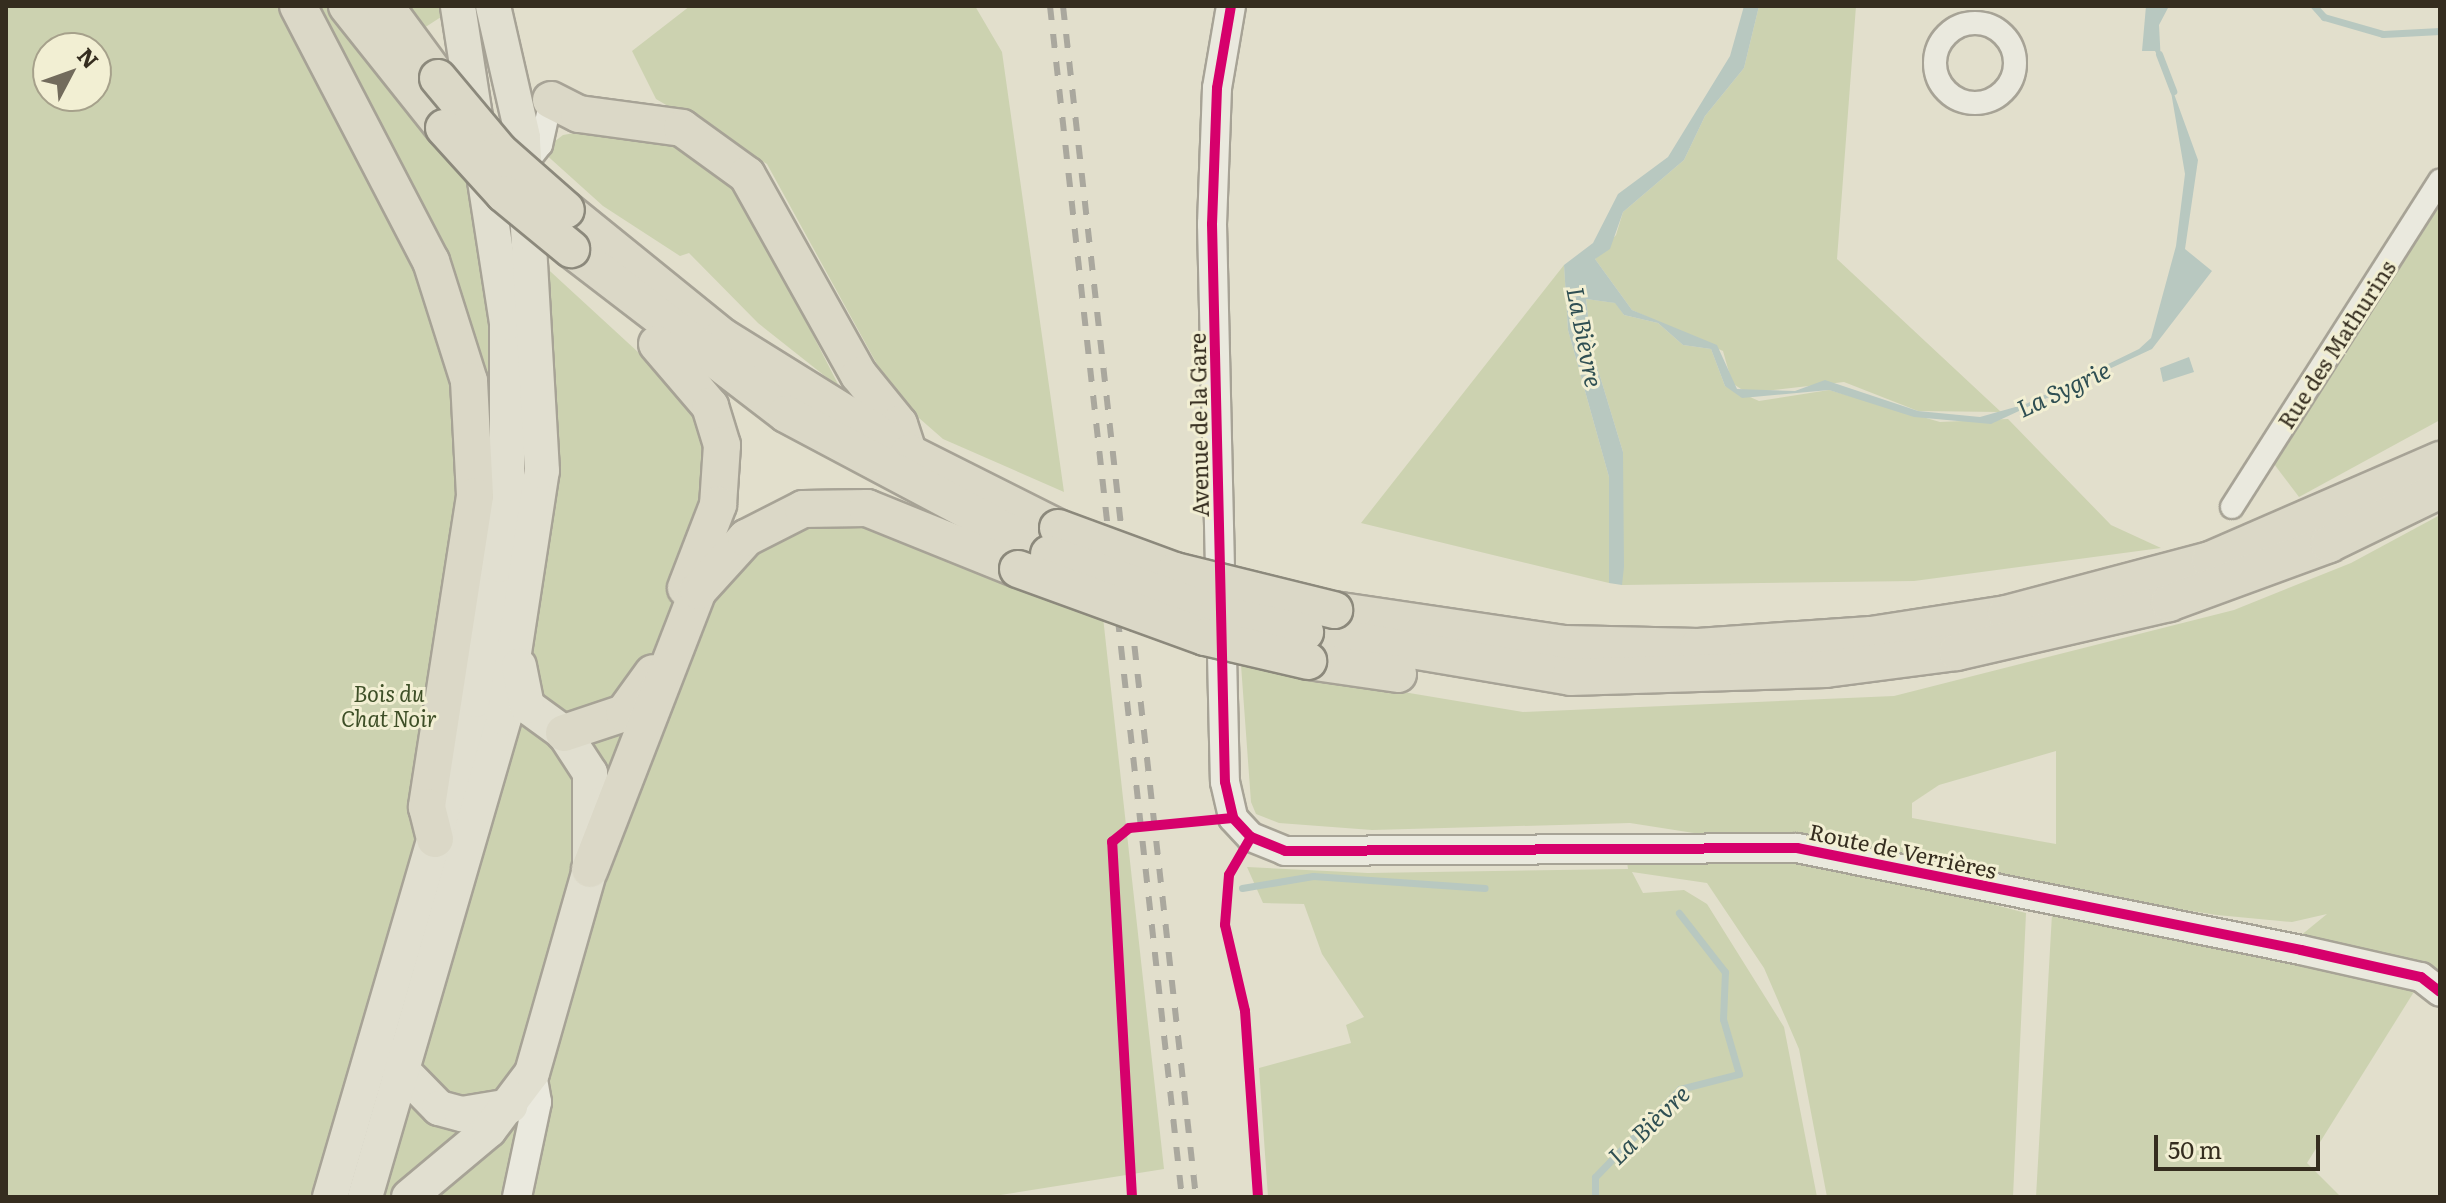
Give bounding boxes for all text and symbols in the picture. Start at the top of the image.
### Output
north arrow [32,32,112,112]
text: N [70,39,107,75]
street label: Rue des Mathurins [2272,255,2400,433]
water label: La Bièvre [1562,284,1610,390]
street label: Avenue de la Gare [1183,333,1213,517]
water label: La Sygrie [2012,354,2114,422]
park label: Bois du Chat Noir [341,679,437,730]
street label: Route de Verrières [1807,817,1999,883]
water label: La Bièvre [1602,1078,1694,1170]
scale bar [2158,1119,2324,1169]
text: 50 m [2168,1131,2222,1166]

